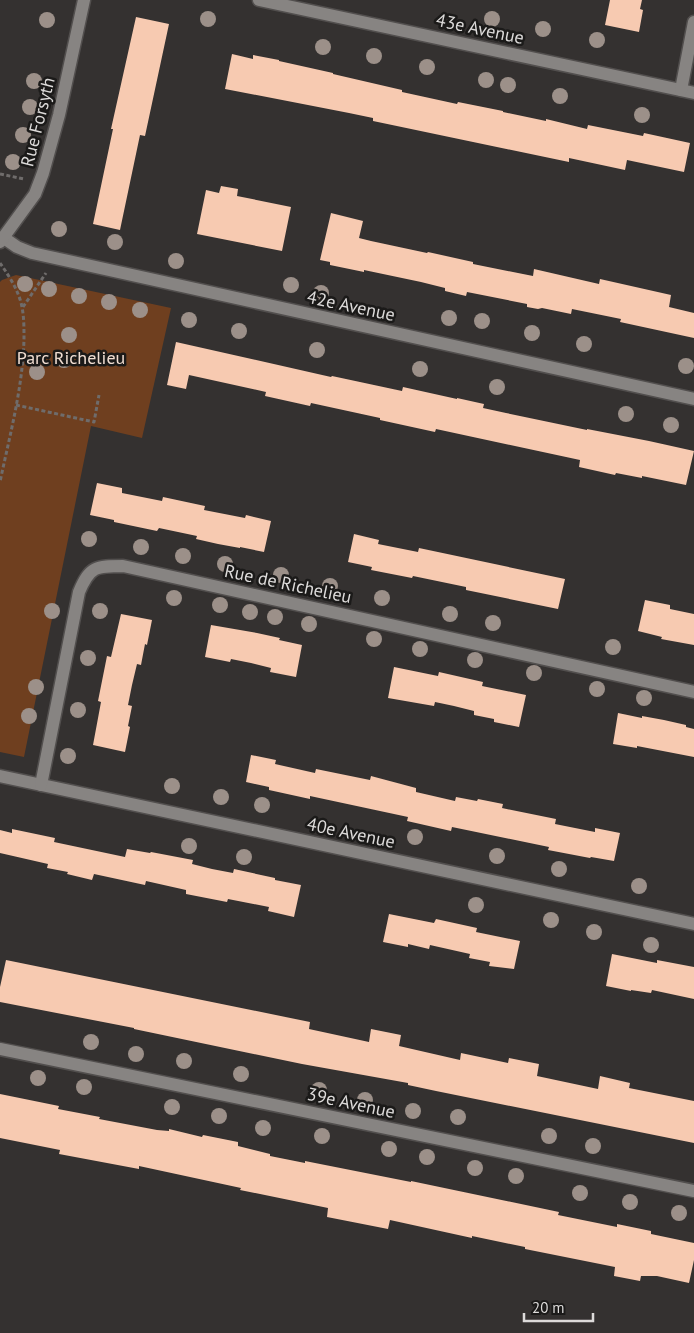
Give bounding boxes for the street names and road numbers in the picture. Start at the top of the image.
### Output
street label: 43e Avenue [434,8,526,49]
street label: Rue Forsyth [15,75,60,169]
street label: 42e Avenue [305,285,397,326]
street label: Rue de Richelieu [222,559,354,608]
street label: 40e Avenue [305,812,397,853]
street label: 39e Avenue [305,1082,397,1123]

